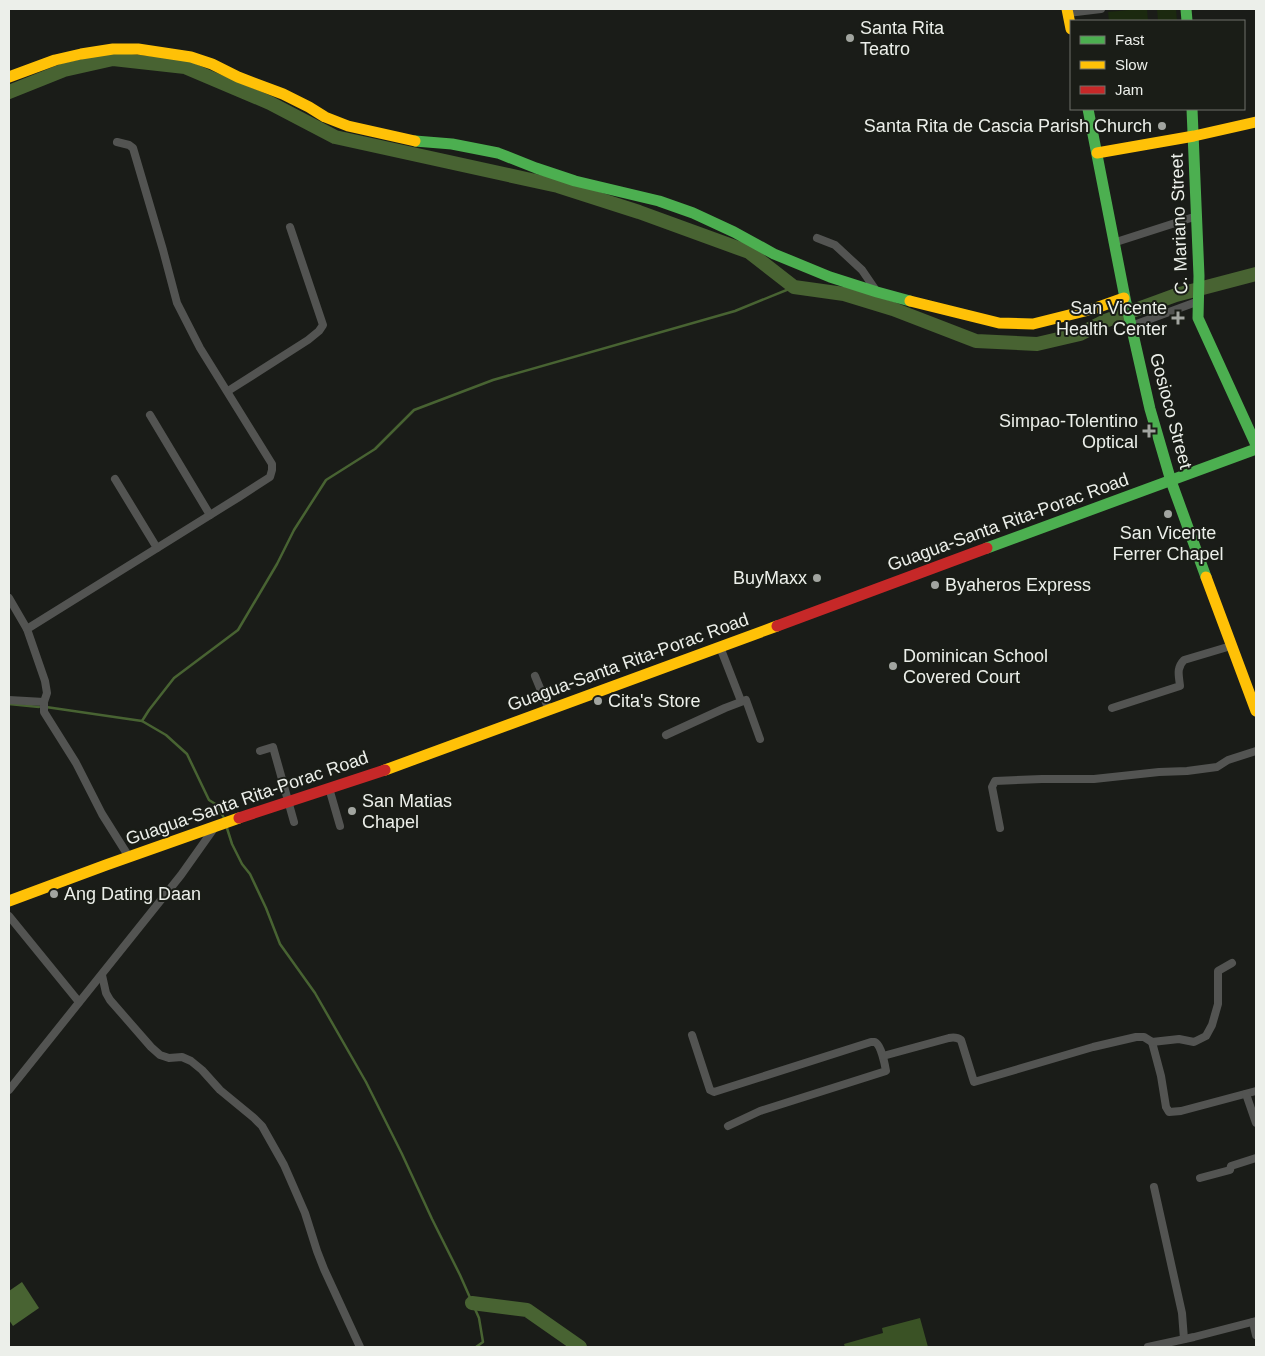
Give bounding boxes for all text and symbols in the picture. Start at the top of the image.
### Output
place label: Santa Rita Teatro [860,18,945,59]
legend [1070,20,1245,110]
text: Fast [1115,31,1145,48]
marker: Santa Rita Teatro [844,32,856,44]
text: Slow [1115,56,1148,73]
text: Jam [1115,81,1143,98]
place label: Santa Rita de Cascia Parish Church [864,116,1152,136]
marker: Santa Rita de Cascia Parish Church [1156,120,1168,132]
street label: C. Mariano Street [1167,153,1191,295]
place label: San Vicente Health Center [1056,298,1167,339]
marker: San Vicente Health Center [1171,311,1185,325]
street label: Gosioco Street [1146,351,1196,471]
place label: Simpao-Tolentino Optical [999,411,1138,452]
marker: Simpao-Tolentino Optical [1142,424,1156,438]
street label: Guagua-Santa Rita-Porac Road [885,469,1131,575]
marker: San Vicente Ferrer Chapel [1162,508,1174,520]
place label: San Vicente Ferrer Chapel [1112,523,1224,564]
place label: BuyMaxx [733,568,807,588]
marker: BuyMaxx [811,572,823,584]
place label: Byaheros Express [945,575,1091,595]
marker: Byaheros Express [929,579,941,591]
street label: Guagua-Santa Rita-Porac Road [505,609,751,715]
place label: Dominican School Covered Court [903,646,1048,687]
marker: Dominican School Covered Court [887,660,899,672]
place label: Cita's Store [608,691,700,711]
marker: Cita's Store [592,695,604,707]
street label: Guagua-Santa Rita-Porac Road [123,747,371,849]
place label: San Matias Chapel [362,791,452,832]
marker: San Matias Chapel [346,805,358,817]
place label: Ang Dating Daan [64,884,201,904]
marker: Ang Dating Daan [48,888,60,900]

